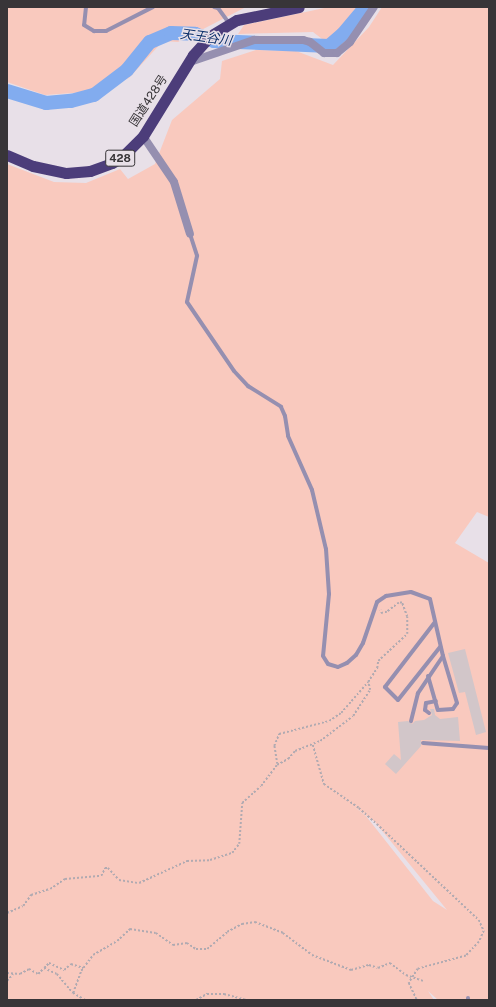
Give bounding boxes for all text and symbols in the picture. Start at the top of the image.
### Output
water label: 天王谷川 [179,27,233,49]
street label: 国道428号 [127,73,171,129]
road number: 428 [105,149,135,167]

